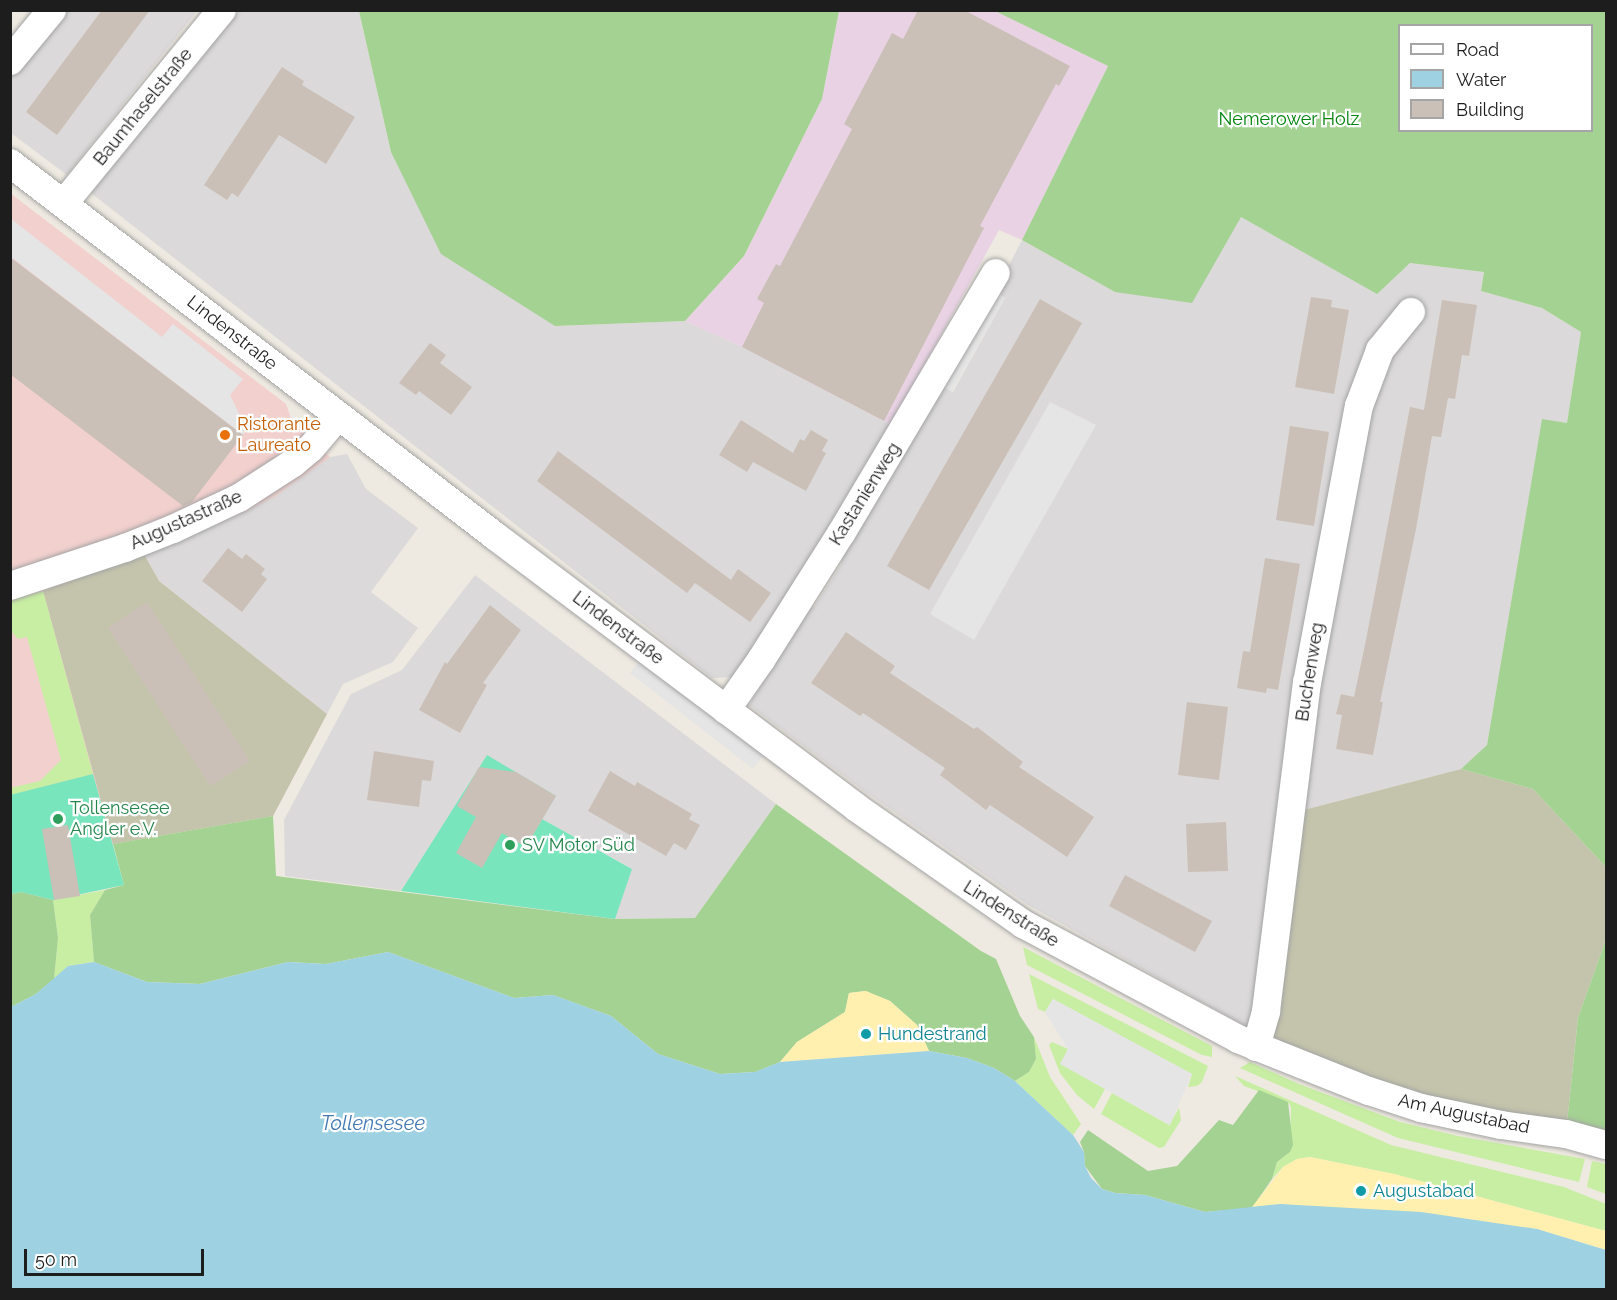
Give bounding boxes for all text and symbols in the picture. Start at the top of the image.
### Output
legend [1398,24,1593,132]
text: Road [1456,39,1499,60]
street label: Baumhaselstraße [89,44,197,170]
text: Water [1456,69,1506,90]
text: Building [1456,99,1524,120]
park label: Nemerower Holz [1218,108,1360,130]
street label: Lindenstraße [183,291,281,375]
place label: Ristorante Laureato [237,414,321,456]
marker: Ristorante Laureato [218,428,232,442]
street label: Kastanienweg [825,439,905,549]
street label: Augustastraße [127,486,245,554]
street label: Lindenstraße [568,587,668,669]
street label: Buchenweg [1292,621,1328,723]
place label: Tollensesee Angler e.V. [70,798,170,840]
marker: Tollensesee Angler e.V. [51,812,65,826]
place label: SV Motor Süd [522,834,636,856]
marker: SV Motor Süd [503,838,517,852]
street label: Lindenstraße [959,876,1063,952]
place label: Hundestrand [878,1023,987,1045]
marker: Hundestrand [859,1027,873,1041]
street label: Am Augustabad [1396,1089,1532,1139]
water label: Tollensesee [321,1111,425,1135]
place label: Augustabad [1373,1180,1474,1202]
marker: Augustabad [1354,1184,1368,1198]
scale bar [27,1237,207,1275]
text: 50 m [35,1249,77,1270]

